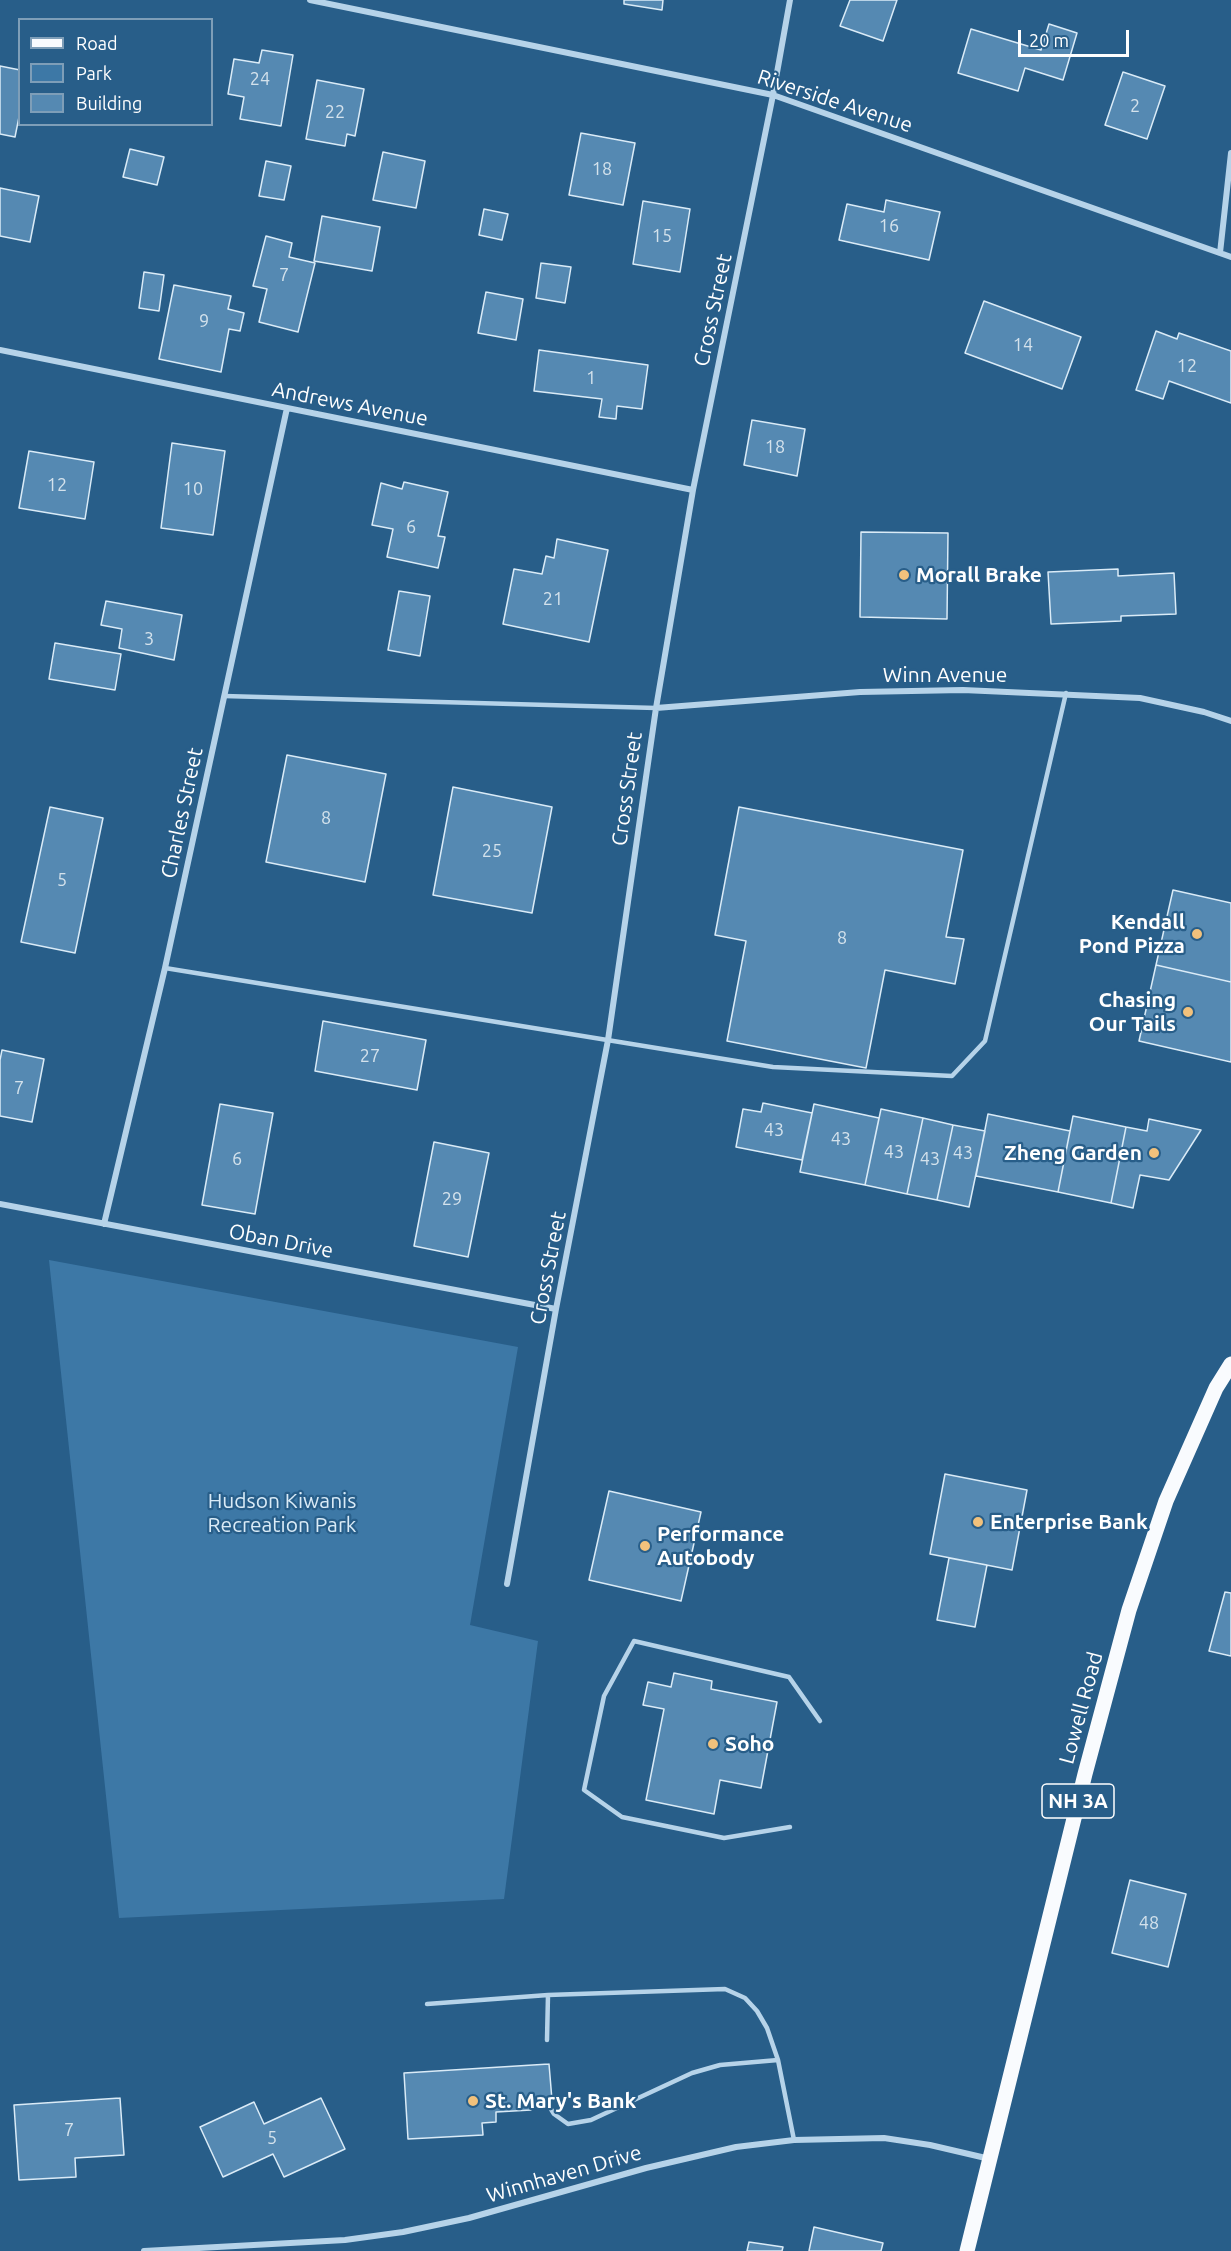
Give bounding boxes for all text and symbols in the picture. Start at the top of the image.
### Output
legend [18,18,213,126]
scale bar [1021,18,1132,56]
text: 20 m [1029,30,1069,50]
text: Road [76,33,118,53]
text: Park [76,63,112,83]
street label: Riverside Avenue [754,64,916,138]
house number: 24 [250,68,270,90]
text: Building [76,93,142,113]
house number: 2 [1130,95,1140,117]
house number: 22 [325,101,345,123]
house number: 18 [592,158,612,180]
house number: 16 [879,215,899,237]
house number: 15 [652,225,672,247]
street label: Cross Street [689,251,737,369]
house number: 7 [279,264,289,286]
house number: 9 [199,310,209,332]
house number: 14 [1013,334,1033,356]
house number: 12 [1177,355,1197,377]
house number: 1 [586,367,596,389]
street label: Andrews Avenue [270,377,430,431]
house number: 18 [765,436,785,458]
house number: 12 [47,474,67,496]
house number: 10 [183,478,203,500]
house number: 6 [406,516,416,538]
place label: Morall Brake [916,562,1042,588]
marker: Morall Brake [897,568,911,582]
house number: 21 [543,588,563,610]
house number: 3 [144,628,154,650]
street label: Winn Avenue [883,662,1007,688]
street label: Cross Street [607,730,647,848]
street label: Charles Street [156,745,208,881]
house number: 8 [321,807,331,829]
house number: 25 [482,840,502,862]
house number: 5 [57,869,67,891]
place label: Kendall Pond Pizza [1079,909,1185,959]
house number: 8 [837,927,847,949]
marker: Kendall Pond Pizza [1190,927,1204,941]
place label: Chasing Our Tails [1089,987,1176,1037]
marker: Chasing Our Tails [1181,1005,1195,1019]
house number: 27 [360,1045,380,1067]
house number: 7 [14,1077,24,1099]
house number: 43 [764,1119,784,1141]
house number: 43 [831,1128,851,1150]
place label: Zheng Garden [1004,1140,1142,1166]
house number: 43 [884,1141,904,1163]
house number: 43 [953,1142,973,1164]
marker: Zheng Garden [1147,1146,1161,1160]
house number: 6 [232,1148,242,1170]
house number: 43 [920,1148,940,1170]
house number: 29 [442,1188,462,1210]
street label: Cross Street [525,1209,571,1327]
street label: Oban Drive [227,1219,335,1263]
park label: Hudson Kiwanis Recreation Park [208,1488,356,1538]
place label: Enterprise Bank [990,1509,1148,1535]
marker: Enterprise Bank [971,1515,985,1529]
place label: Performance Autobody [657,1521,784,1571]
marker: Performance Autobody [638,1539,652,1553]
street label: Lowell Road [1054,1649,1108,1767]
place label: Soho [725,1731,774,1757]
marker: Soho [706,1737,720,1751]
road number: NH 3A [1042,1784,1114,1818]
house number: 48 [1139,1912,1159,1934]
place label: St. Mary's Bank [485,2088,636,2114]
marker: St. Mary's Bank [466,2094,480,2108]
house number: 7 [64,2119,74,2141]
house number: 5 [267,2127,277,2149]
street label: Winnhaven Drive [484,2140,644,2208]

